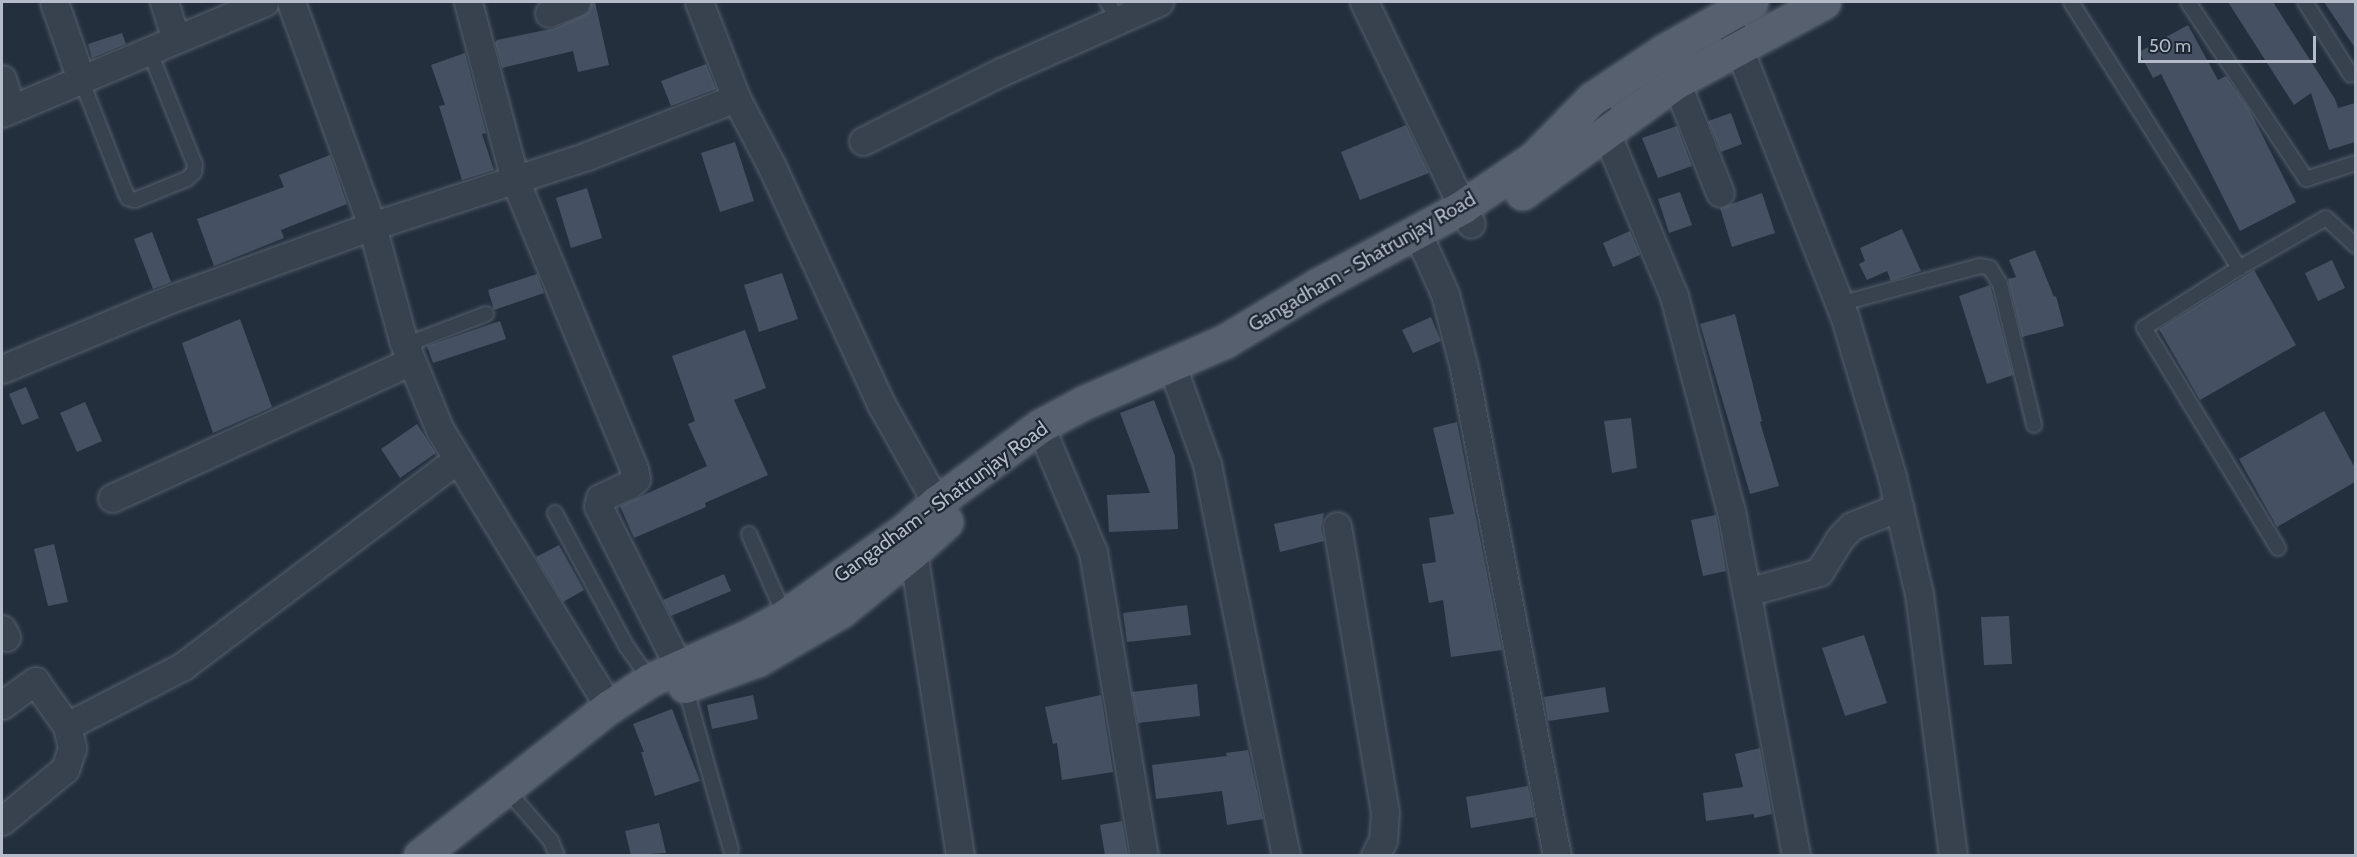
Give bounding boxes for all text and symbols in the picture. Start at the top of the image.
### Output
scale bar [2141,24,2320,62]
text: 50 m [2149,35,2191,57]
street label: Gangadham - Shatrunjay Road [1244,187,1480,337]
street label: Gangadham - Shatrunjay Road [829,416,1053,588]

